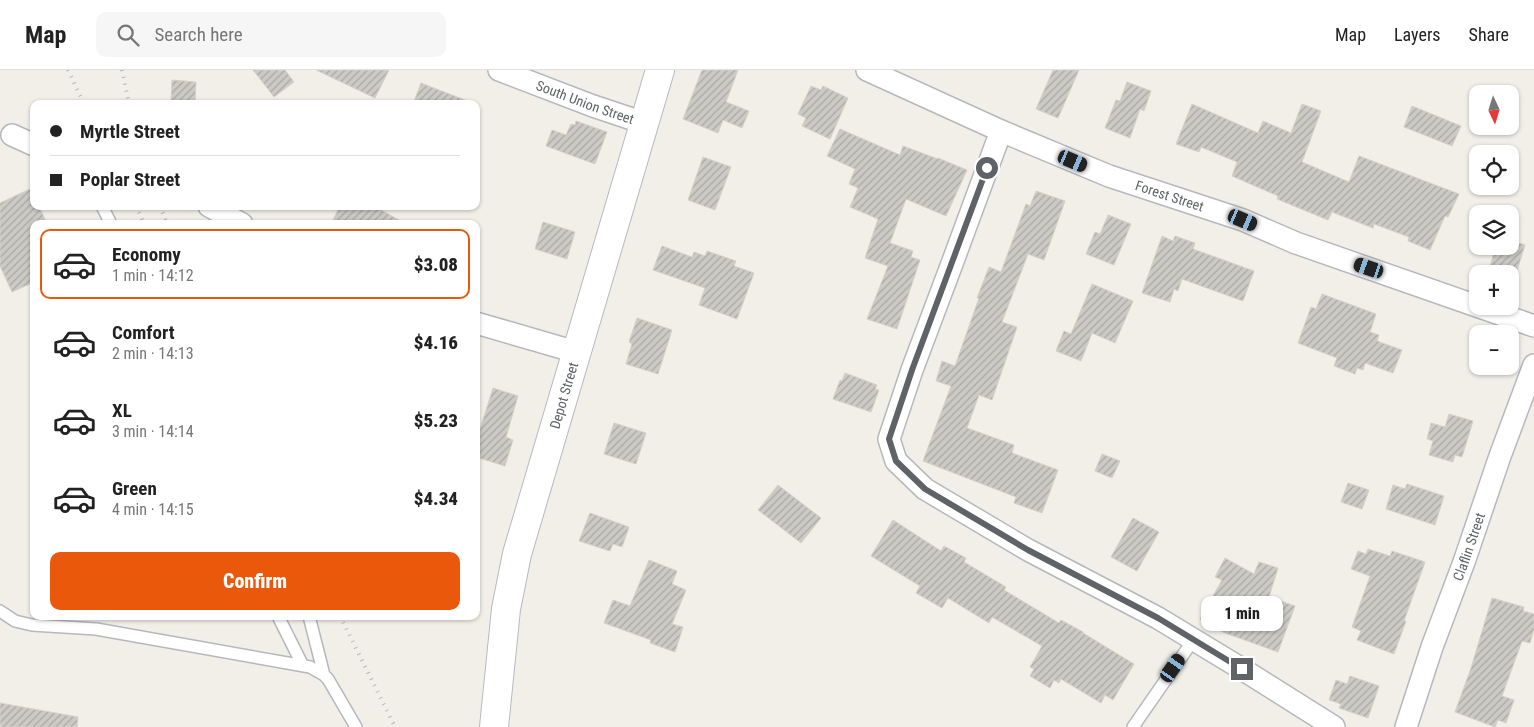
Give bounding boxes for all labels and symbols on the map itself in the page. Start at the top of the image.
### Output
street label: South Union Street [534,77,636,127]
north arrow [1469,85,1519,135]
car [1056,148,1089,174]
route start [976,157,998,179]
street label: Forest Street [1133,177,1206,215]
car [1226,207,1259,233]
car [1352,256,1385,280]
street label: Depot Street [546,360,581,431]
street label: Claflin Street [1450,511,1488,583]
callout: 1 min [1201,596,1283,632]
car [1158,651,1187,685]
route end [1231,658,1253,680]

